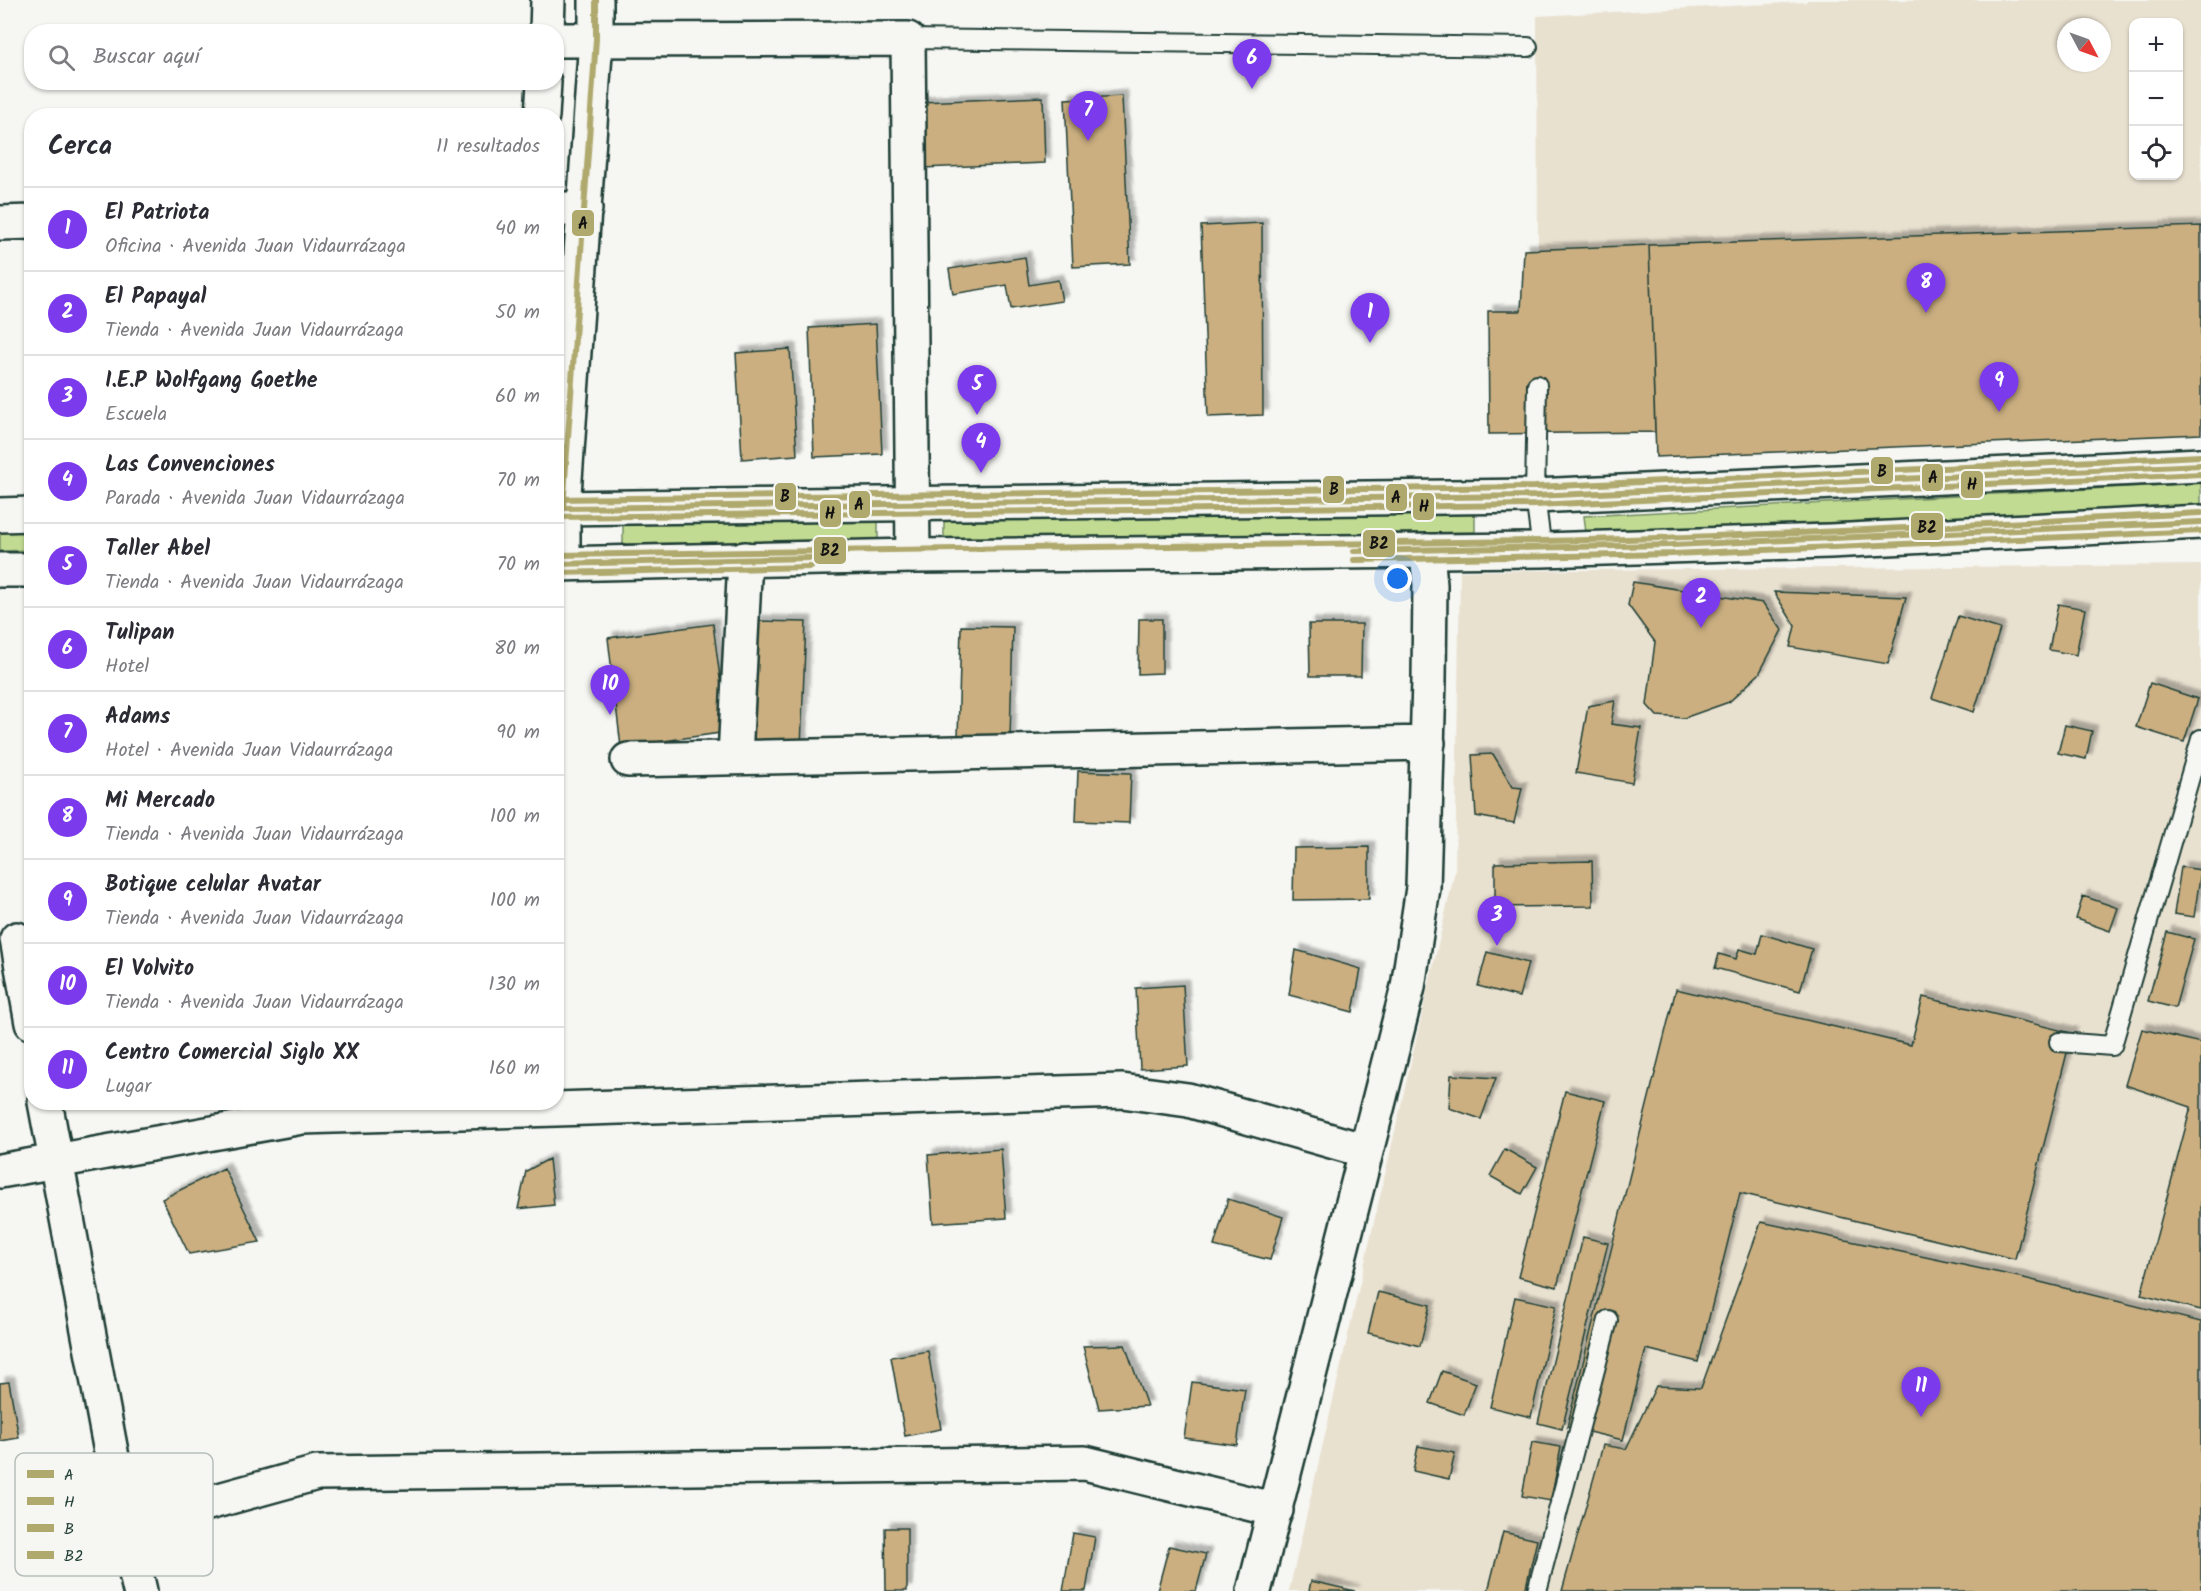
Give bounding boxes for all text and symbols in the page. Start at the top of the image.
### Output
north arrow [2057,18,2111,72]
map controls [2129,18,2183,180]
button: + [2129,18,2183,72]
search box [24,24,564,90]
text: Buscar aquí [93,40,200,75]
pin: 6 [1232,40,1272,89]
icon: search [45,41,78,74]
button: − [2129,72,2183,126]
pin: 7 [1068,92,1108,141]
text: Cerca [48,126,112,168]
button: locate [2129,126,2183,180]
text: 11 resultados [436,131,540,163]
text: El Patriota [105,196,210,231]
line badge: A [571,209,595,237]
text: A [578,212,588,237]
text: 1 [64,213,71,245]
text: 40 m [495,213,540,245]
text: Oficina · Avenida Juan Vidaurrázaga [105,231,406,263]
pin: 8 [1906,264,1946,313]
text: El Papayal [105,280,206,315]
pin: 1 [1350,294,1390,343]
text: 2 [62,297,73,329]
text: 50 m [495,297,540,329]
text: Tienda · Avenida Juan Vidaurrázaga [105,315,404,347]
pin: 9 [1980,362,2018,412]
text: I.E.P Wolfgang Goethe [105,364,318,399]
pin: 5 [958,366,996,415]
text: 3 [62,381,73,413]
text: 60 m [495,381,540,413]
text: Escuela [105,399,167,431]
pin: 4 [962,424,1000,473]
text: Las Convenciones [105,448,275,483]
line badge: B [1870,456,1894,485]
text: B [1877,460,1887,485]
line badge: A [1921,463,1944,492]
text: 4 [62,465,73,497]
text: 70 m [497,465,540,497]
text: A [1928,466,1938,491]
line badge: H [1960,470,1984,499]
text: H [1967,473,1977,498]
line badge: B [1322,475,1345,504]
text: B [1329,478,1339,503]
line badge: B [774,482,797,511]
text: Parada · Avenida Juan Vidaurrázaga [105,483,405,515]
line badge: A [1385,483,1408,512]
text: B [780,485,790,510]
text: A [1391,486,1401,511]
line badge: A [848,490,871,519]
line badge: H [1412,492,1435,521]
text: A [854,493,864,518]
text: H [1419,495,1429,520]
line badge: H [819,499,842,528]
text: H [825,502,835,527]
line badge: B2 [1910,512,1944,541]
text: B2 [1917,516,1937,541]
line badge: B2 [1362,529,1396,558]
text: Taller Abel [105,532,210,567]
text: B2 [1369,532,1389,557]
line badge: B2 [813,536,847,565]
text: B2 [820,539,840,564]
text: 5 [62,549,73,581]
text: 70 m [497,549,540,581]
your location [1383,564,1412,593]
text: Tienda · Avenida Juan Vidaurrázaga [105,567,404,599]
pin: 2 [1682,578,1720,628]
text: Tulipan [105,616,174,651]
text: 6 [62,633,73,665]
text: 80 m [494,633,540,665]
text: Hotel [105,651,149,683]
pin: 10 [590,666,630,715]
text: Adams [105,700,170,735]
text: 7 [63,717,72,749]
text: 90 m [496,717,540,749]
text: Hotel · Avenida Juan Vidaurrázaga [105,735,393,767]
text: Mi Mercado [105,784,215,819]
text: 8 [62,801,73,833]
text: 100 m [490,801,540,833]
text: Tienda · Avenida Juan Vidaurrázaga [105,819,404,851]
text: Botique celular Avatar [105,868,321,903]
text: 9 [62,885,73,917]
text: 100 m [490,885,540,917]
pin: 3 [1478,896,1516,946]
text: Tienda · Avenida Juan Vidaurrázaga [105,903,404,935]
text: El Volvito [105,952,194,987]
text: 10 [59,969,76,1001]
text: 130 m [488,969,540,1001]
text: Tienda · Avenida Juan Vidaurrázaga [105,987,404,1019]
text: Centro Comercial Siglo XX [105,1036,359,1071]
text: 11 [61,1053,74,1085]
text: 160 m [489,1053,540,1085]
text: Lugar [105,1071,151,1103]
pin: 11 [1902,1368,1940,1417]
legend [15,1453,213,1576]
text: A [64,1463,74,1488]
text: H [64,1490,75,1515]
text: B [64,1517,74,1542]
text: B2 [64,1544,84,1569]

